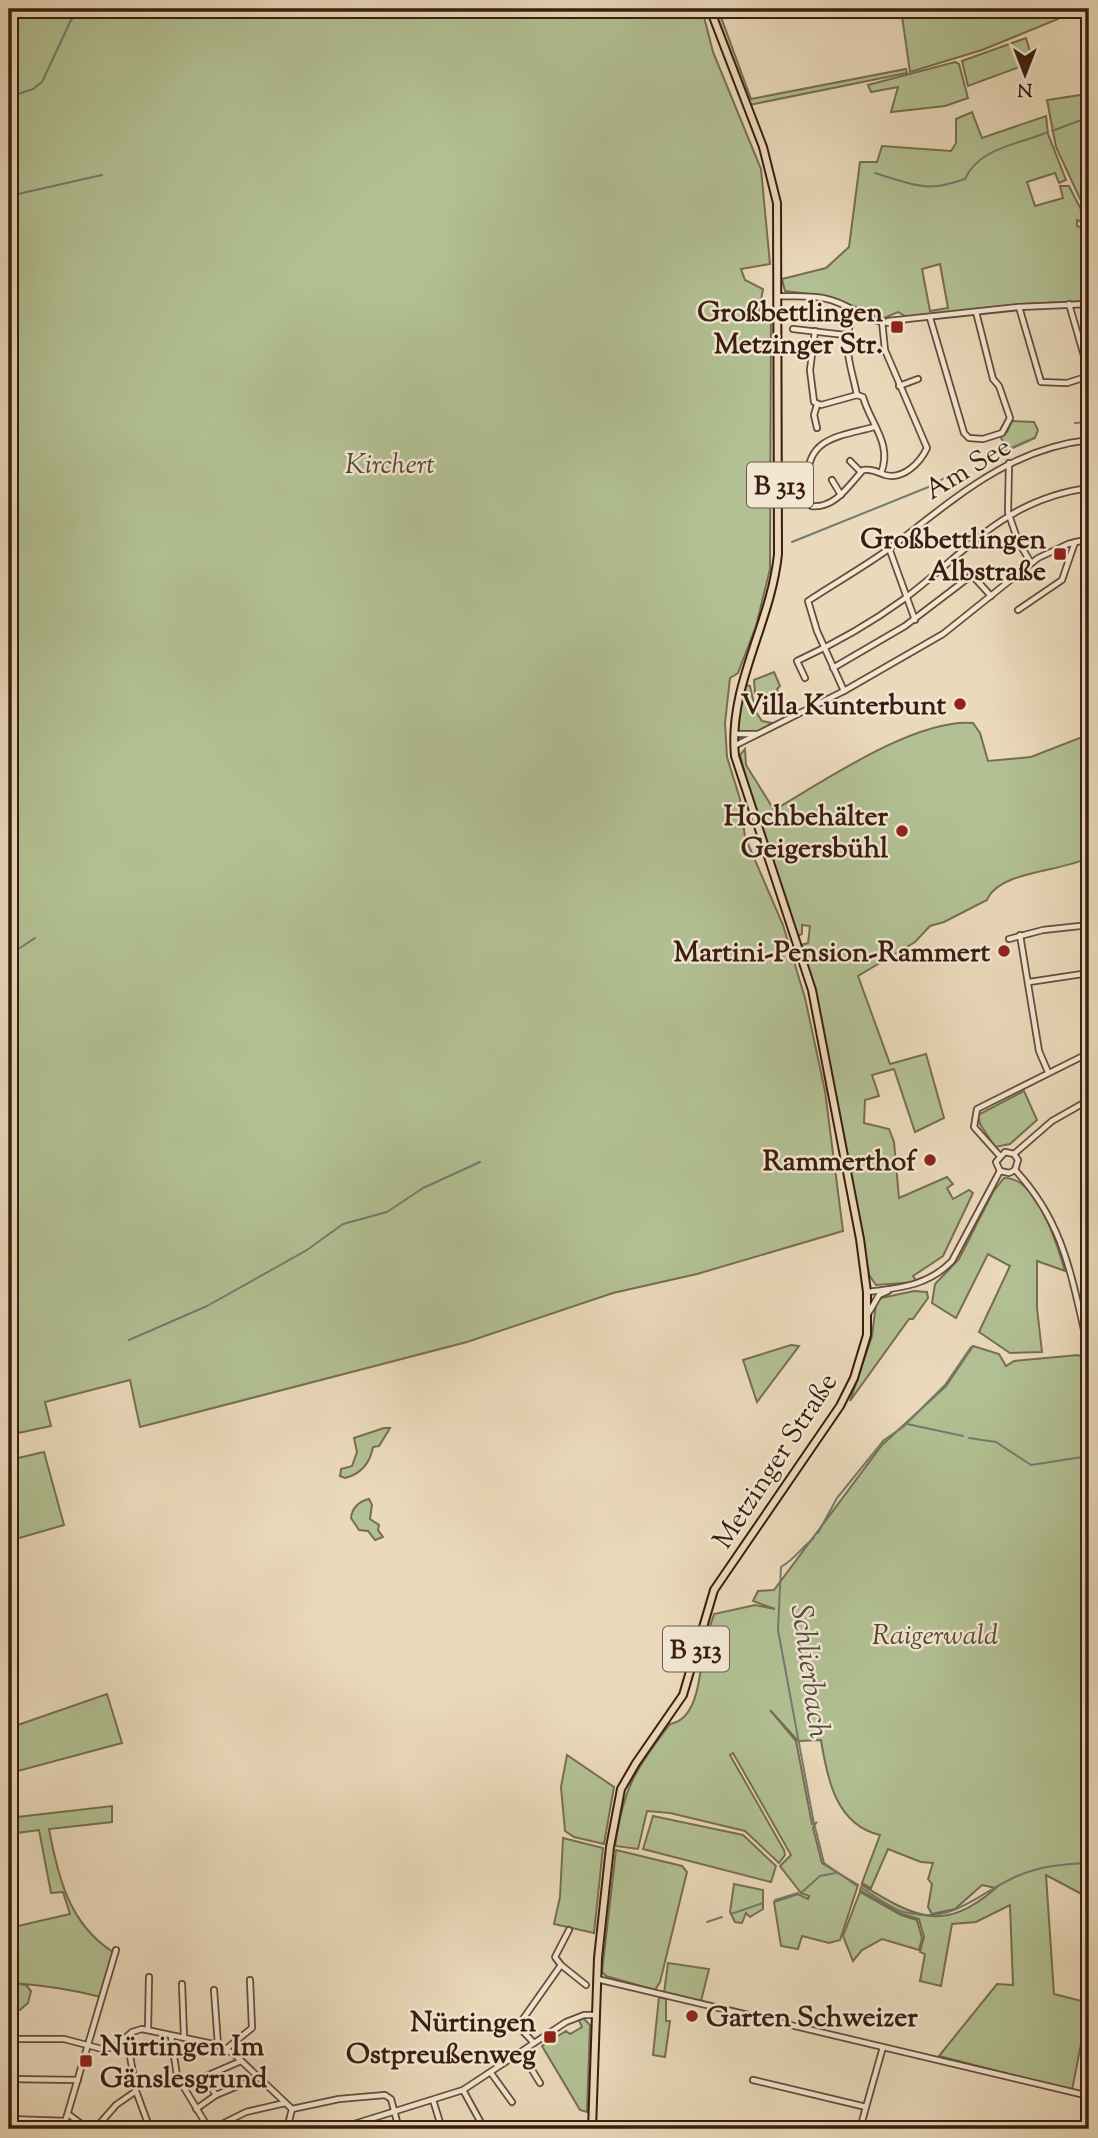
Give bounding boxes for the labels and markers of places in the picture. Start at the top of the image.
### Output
place label: Großbettlingen Metzinger Str. [697,294,883,366]
marker: Großbettlingen Metzinger Str. [889,319,905,335]
place label: Großbettlingen Albstraße [860,521,1046,593]
marker: Großbettlingen Albstraße [1052,546,1068,562]
place label: Villa Kunterbunt [741,687,946,727]
marker: Villa Kunterbunt [952,696,968,712]
place label: Hochbehälter Geigersbühl [724,798,888,870]
marker: Hochbehälter Geigersbühl [894,823,910,839]
place label: Martini-Pension-Rammert [674,934,990,974]
marker: Martini-Pension-Rammert [996,943,1012,959]
place label: Rammerthof [763,1143,918,1183]
marker: Rammerthof [922,1152,938,1168]
place label: Garten Schweizer [706,1999,918,2039]
place label: Nürtingen Ostpreußenweg [346,2004,536,2076]
marker: Garten Schweizer [684,2008,700,2024]
place label: Nürtingen Im Gänslesgrund [100,2028,268,2100]
marker: Nürtingen Ostpreußenweg [542,2029,558,2045]
marker: Nürtingen Im Gänslesgrund [78,2053,94,2069]

